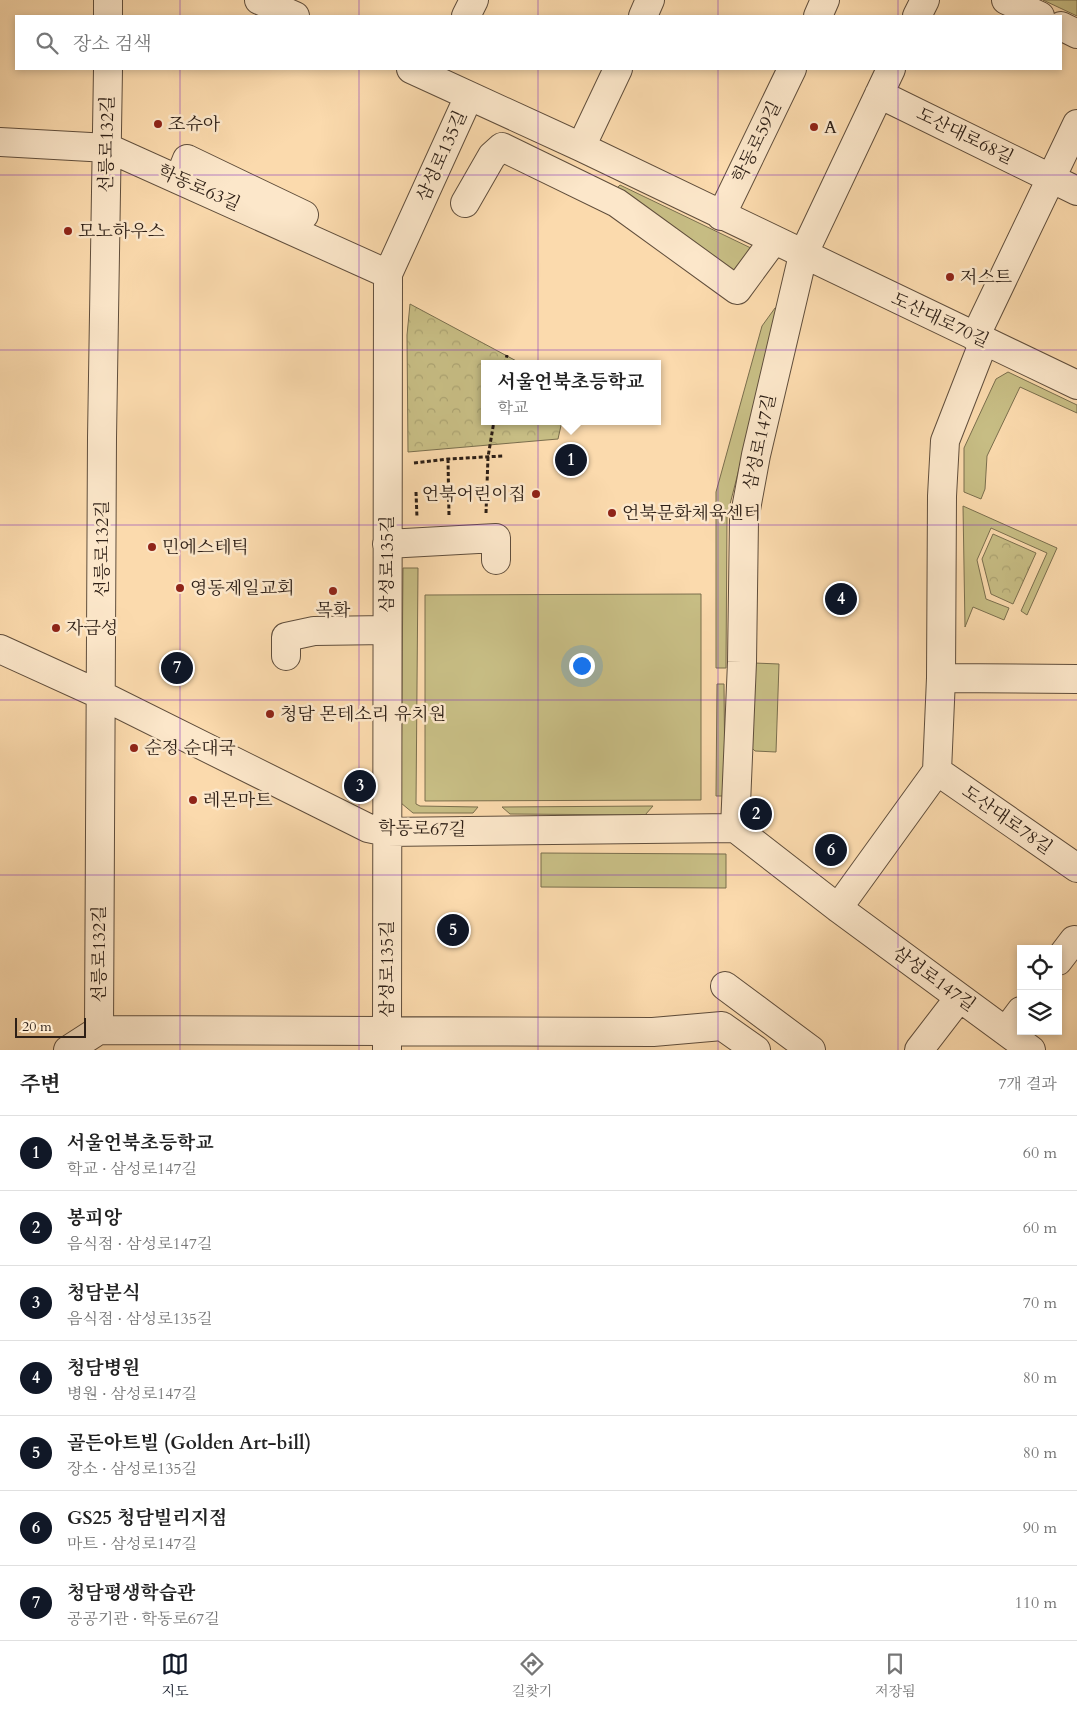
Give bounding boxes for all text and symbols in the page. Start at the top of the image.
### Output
search box [15,15,1062,70]
icon: search [33,29,61,57]
text: 장소 검색 [73,31,152,57]
street label: 선릉로132길 [94,95,120,193]
street label: 학동로59길 [726,97,788,187]
street label: 도산대로68길 [912,102,1018,170]
street label: 삼성로135길 [411,107,473,205]
place label: 조슈아 [168,112,221,137]
place label: A [824,115,837,140]
marker: 조슈아 [152,118,164,130]
marker: A [808,121,820,133]
street label: 학동로63길 [154,159,244,217]
place label: 모노하우스 [78,219,166,244]
marker: 모노하우스 [62,225,74,237]
place label: 저스트 [960,265,1013,290]
marker: 저스트 [944,271,956,283]
street label: 도산대로70길 [887,286,993,354]
popup [481,360,661,425]
text: 서울언북초등학교 [498,369,644,395]
street label: 삼성로147길 [738,392,782,492]
text: 학교 [498,397,529,419]
pin: 1 [555,441,587,479]
place label: 언북어린이집 [422,482,526,507]
marker: 언북어린이집 [530,488,542,500]
street label: 선릉로132길 [90,500,115,598]
place label: 언북문화체육센터 [622,501,761,526]
marker: 언북문화체육센터 [606,507,618,519]
street label: 삼성로135길 [375,515,400,613]
place label: 민에스테틱 [162,535,249,560]
marker: 민에스테틱 [146,541,158,553]
place label: 영동제일교회 [190,576,294,601]
pin: 4 [825,580,857,618]
marker: 영동제일교회 [174,582,186,594]
marker: 목화 [327,585,339,597]
place label: 목화 [316,598,351,623]
place label: 자금성 [66,616,118,641]
marker: 자금성 [50,622,62,634]
pin: 7 [161,649,193,687]
your location [569,653,595,679]
place label: 청담 몬테소리 유치원 [280,702,446,727]
marker: 청담 몬테소리 유치원 [264,708,276,720]
place label: 순정 순대국 [144,736,236,761]
marker: 순정 순대국 [128,742,140,754]
pin: 3 [344,767,376,805]
street label: 도산대로78길 [957,780,1057,860]
place label: 레몬마트 [203,788,273,813]
marker: 레몬마트 [187,794,199,806]
pin: 2 [740,795,772,833]
street label: 학동로67길 [378,816,466,842]
pin: 6 [815,831,847,869]
street label: 선릉로132길 [87,905,112,1003]
pin: 5 [437,911,469,949]
street label: 삼성로135길 [375,920,400,1018]
street label: 삼성로147길 [887,940,981,1018]
map controls [1017,945,1062,1035]
button: locate [1017,945,1062,990]
button: layers [1017,990,1062,1035]
scale bar [15,1015,86,1038]
text: 20 m [22,1017,52,1036]
text: 주변 [20,1070,61,1099]
text: 7개 결과 [998,1073,1057,1095]
text: 서울언북초등학교 [67,1130,214,1156]
text: 1 [32,1142,40,1164]
text: 60 m [1023,1142,1057,1164]
text: 학교 · 삼성로147길 [67,1158,197,1180]
text: 봉피앙 [67,1205,122,1231]
text: 2 [32,1217,40,1239]
text: 60 m [1023,1217,1057,1239]
text: 음식점 · 삼성로147길 [67,1233,212,1255]
text: 청담분식 [67,1280,140,1306]
text: 3 [32,1292,40,1314]
text: 70 m [1023,1292,1057,1314]
text: 음식점 · 삼성로135길 [67,1308,212,1330]
text: 청담병원 [67,1355,140,1381]
text: 4 [32,1367,40,1389]
text: 80 m [1023,1367,1057,1389]
text: 병원 · 삼성로147길 [67,1383,197,1405]
text: 골든아트빌 (Golden Art-bill) [67,1430,311,1456]
text: 5 [32,1442,40,1464]
text: 80 m [1023,1442,1057,1464]
text: 장소 · 삼성로135길 [67,1458,197,1480]
text: GS25 청담빌리지점 [67,1505,227,1531]
text: 6 [32,1517,40,1539]
text: 90 m [1023,1517,1057,1539]
text: 마트 · 삼성로147길 [67,1533,197,1555]
text: 청담평생학습관 [67,1580,195,1606]
text: 7 [32,1592,40,1614]
text: 110 m [1015,1592,1057,1614]
text: 공공기관 · 학동로67길 [67,1608,220,1630]
tab: 지도 [161,1650,189,1701]
tab: 길찾기 [512,1650,552,1701]
tab: 저장됨 [875,1650,916,1701]

